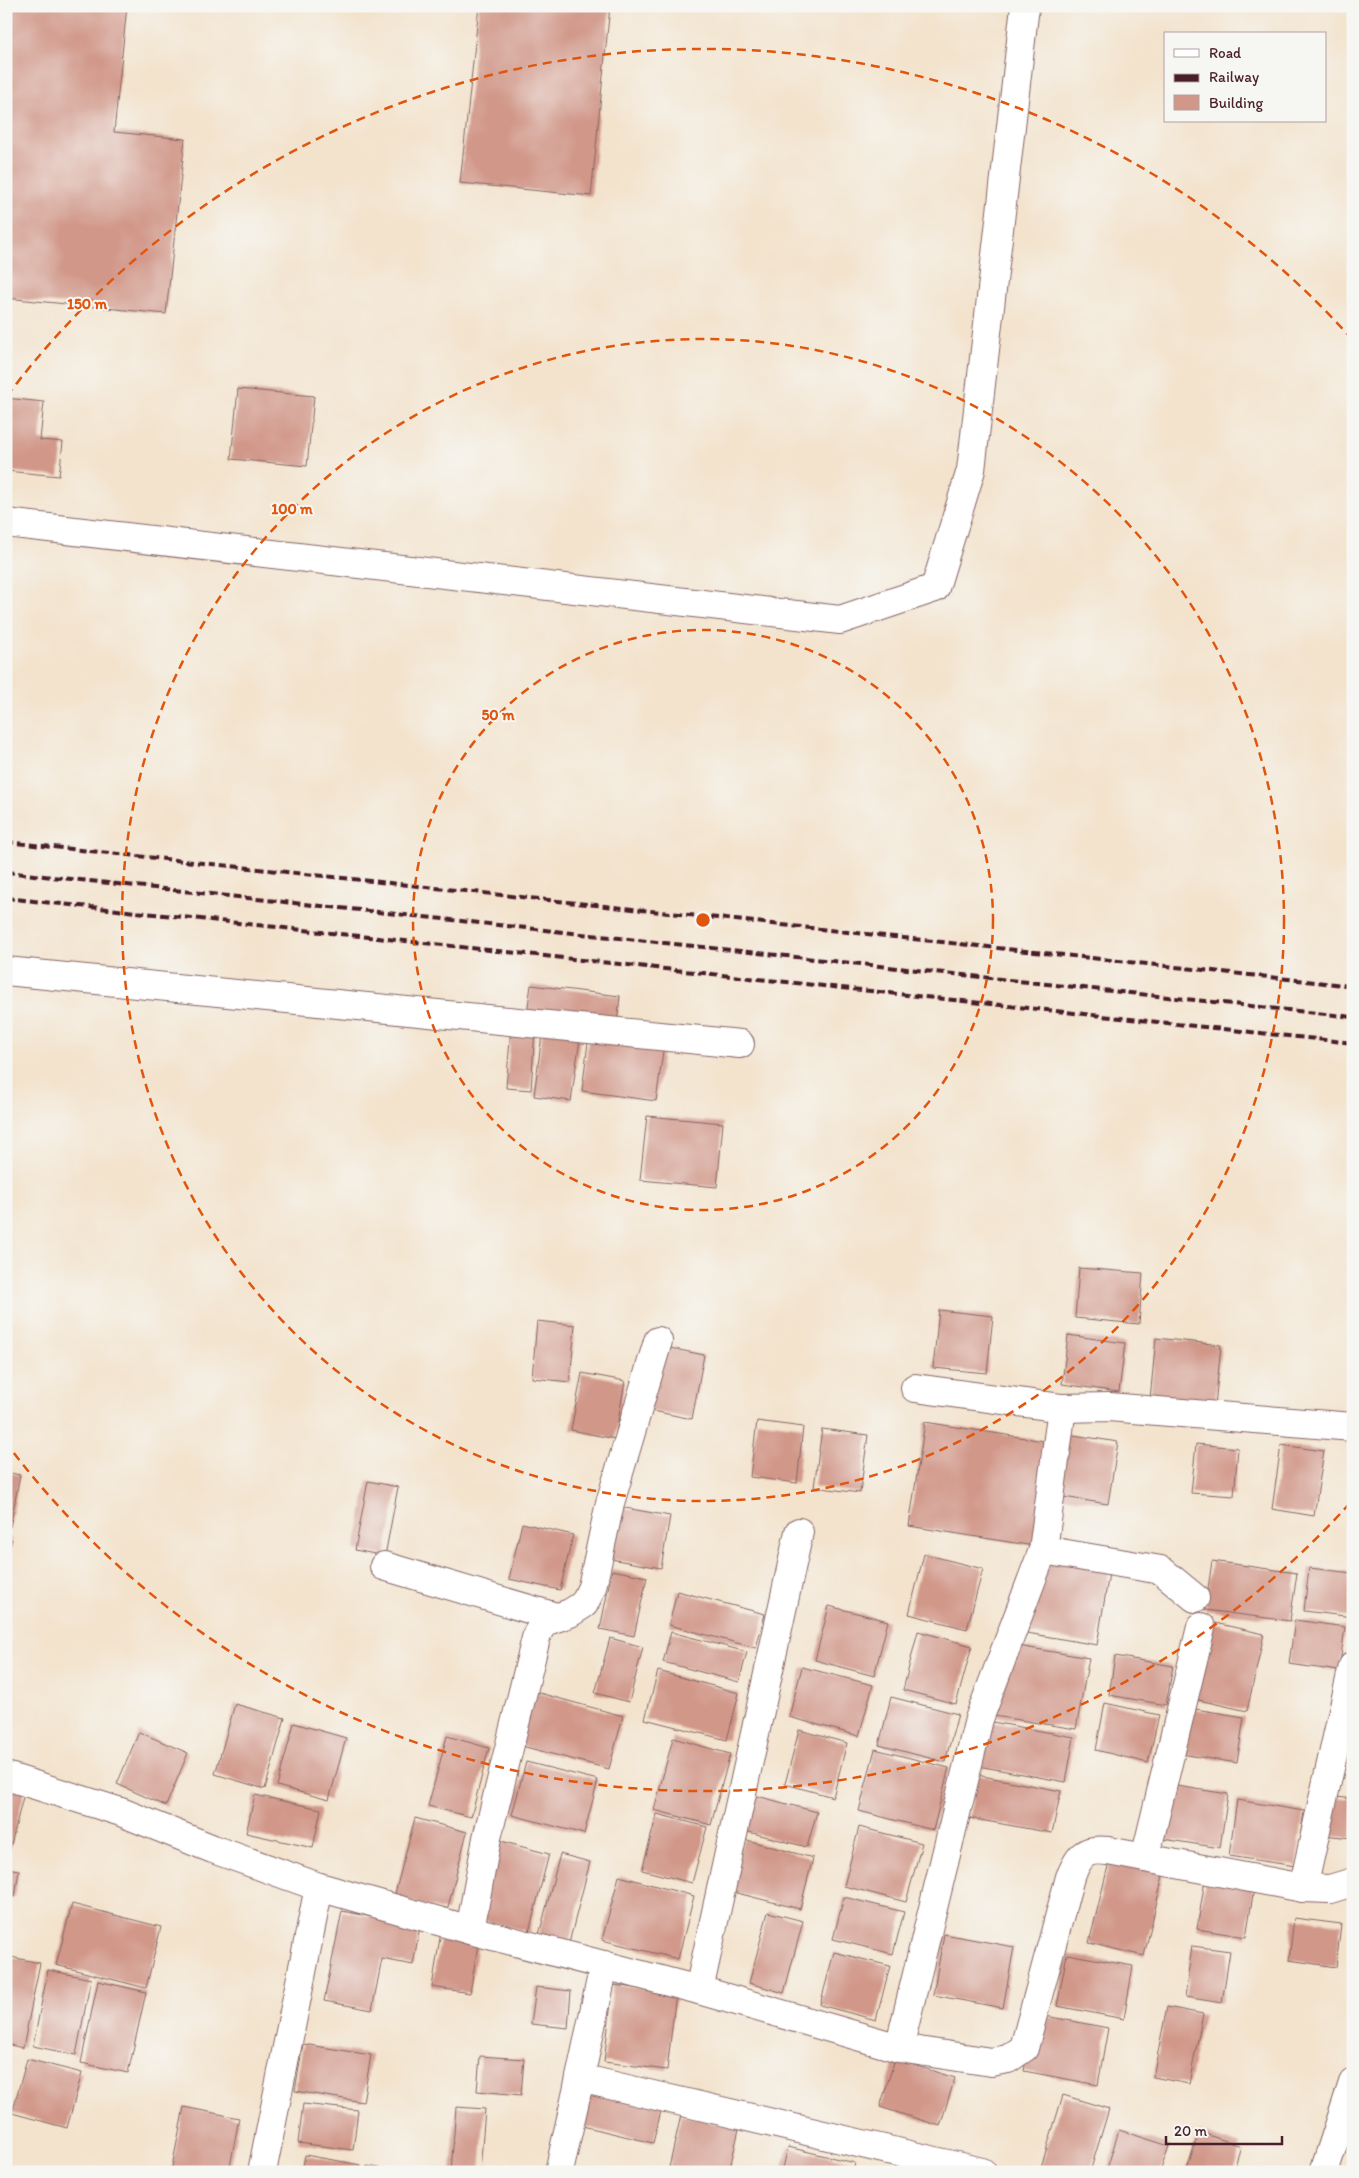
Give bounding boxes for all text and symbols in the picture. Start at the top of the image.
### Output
legend [1164,32,1326,122]
text: Road [1209,44,1242,62]
text: Railway [1209,68,1259,86]
text: Building [1209,94,1263,112]
text: 150 m [67,295,107,313]
text: 100 m [271,500,313,518]
text: 50 m [481,706,515,724]
centre of rings [694,911,712,929]
scale bar [1166,2113,1283,2145]
text: 20 m [1174,2122,1208,2140]

